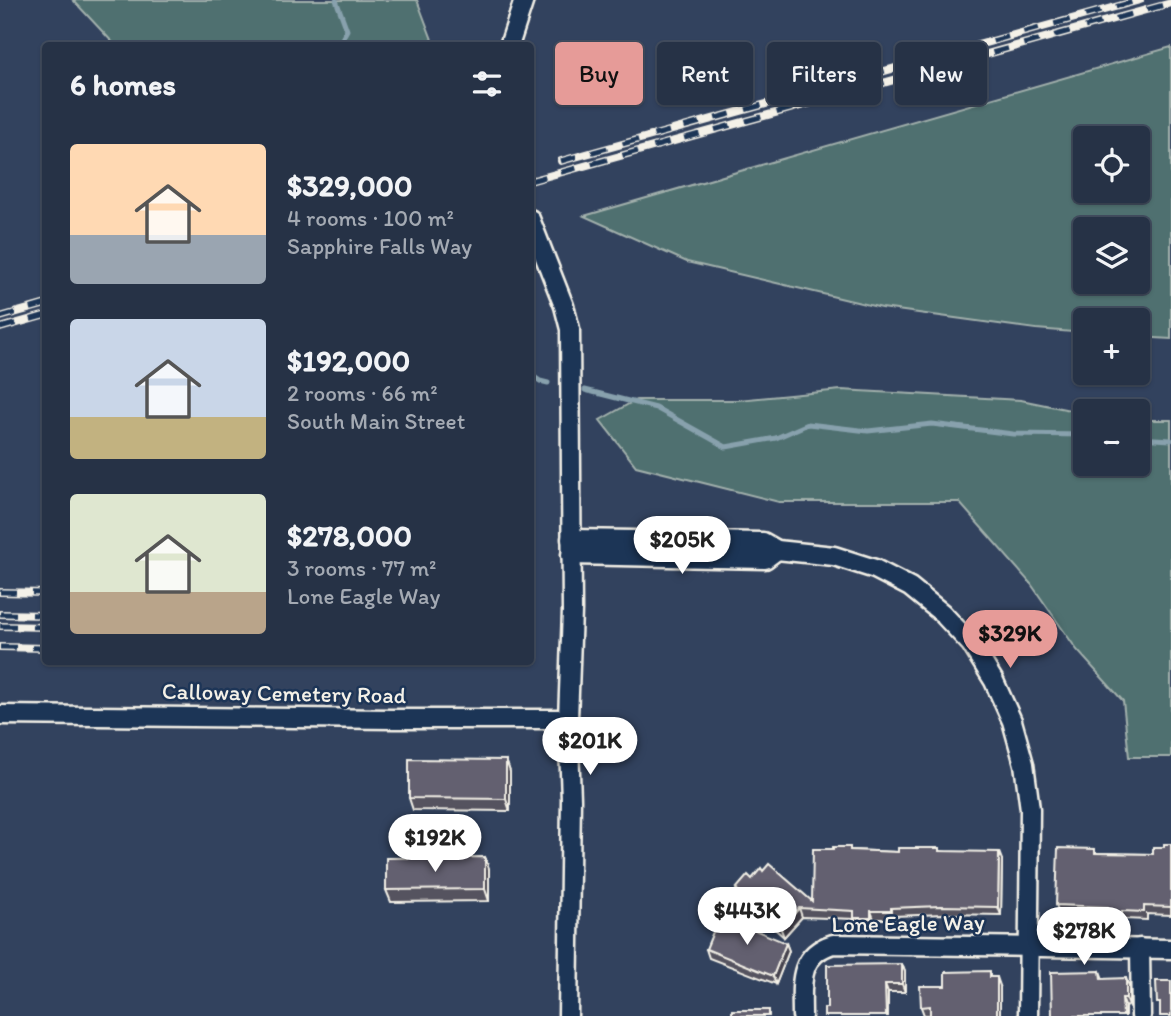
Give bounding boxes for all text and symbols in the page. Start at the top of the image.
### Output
chip: Buy [555,42,643,105]
chip: Rent [657,42,753,105]
chip: Filters [767,42,881,105]
chip: New [895,42,987,105]
icon: filters [468,65,506,103]
text: 6 homes [70,66,176,103]
map controls [1073,126,1150,476]
button: locate [1073,126,1150,203]
text: $329,000 [287,167,413,204]
icon: home [126,172,210,256]
text: 4 rooms · 100 m² [287,204,454,232]
button: layers [1073,217,1150,294]
text: Sapphire Falls Way [287,232,472,260]
button: + [1073,308,1150,385]
text: $192,000 [287,342,410,379]
icon: home [126,347,210,431]
text: 2 rooms · 66 m² [287,379,438,407]
button: − [1073,399,1150,476]
text: South Main Street [287,407,465,435]
pin: $205K [633,516,731,576]
text: $278,000 [287,517,412,554]
icon: home [126,522,210,606]
text: $205K [650,525,714,553]
text: 3 rooms · 77 m² [287,554,437,582]
text: Lone Eagle Way [287,582,440,610]
pin: $329K [961,610,1059,670]
text: $329K [978,619,1042,647]
street label: Calloway Cemetery Road [162,677,407,709]
pin: $201K [541,718,639,777]
text: $201K [558,726,622,754]
pin: $192K [386,814,484,874]
text: $192K [404,823,466,851]
pin: $443K [698,888,796,947]
text: $443K [714,896,780,924]
street label: Lone Eagle Way [831,908,985,938]
pin: $278K [1035,908,1133,967]
text: $278K [1053,916,1115,944]

